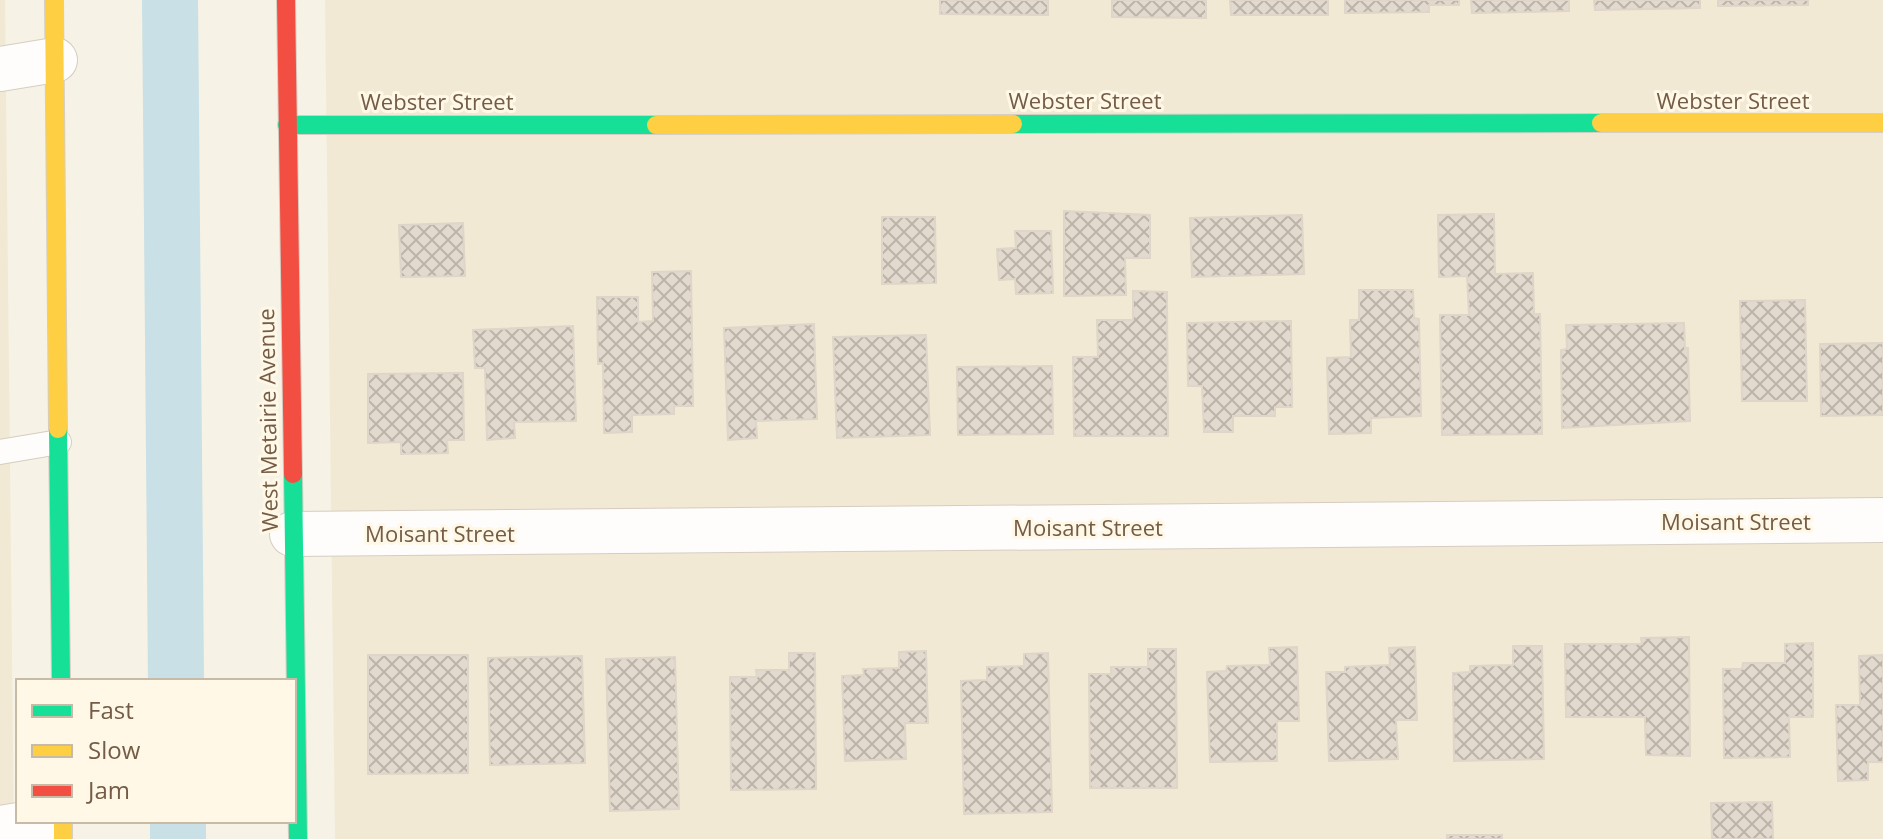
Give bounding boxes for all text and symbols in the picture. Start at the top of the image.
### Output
street label: Webster Street [1009,85,1162,115]
street label: Webster Street [1657,85,1810,115]
street label: Webster Street [361,86,514,116]
street label: West Metairie Avenue [250,308,284,532]
street label: Moisant Street [1661,506,1811,536]
street label: Moisant Street [1013,512,1163,542]
street label: Moisant Street [365,518,515,548]
legend [16,679,296,823]
text: Fast [88,693,134,726]
text: Slow [88,733,141,766]
text: Jam [86,773,130,806]

